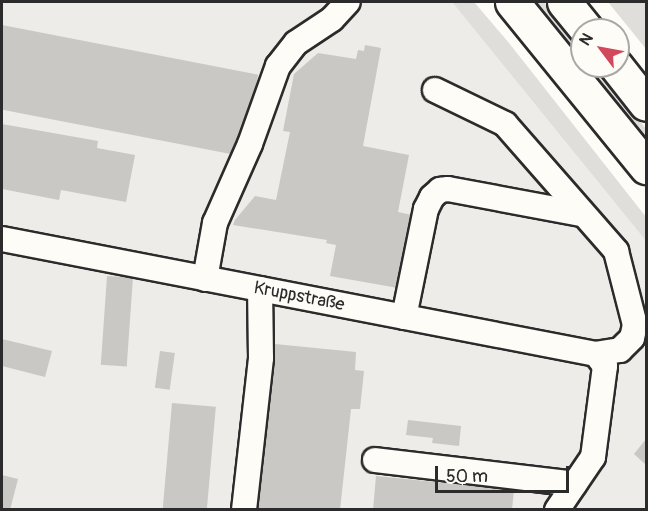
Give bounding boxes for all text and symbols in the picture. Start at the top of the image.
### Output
north arrow [570,18,630,78]
text: N [575,30,598,49]
street label: Kruppstraße [252,278,346,316]
scale bar [438,454,572,492]
text: 50 m [446,465,488,488]

